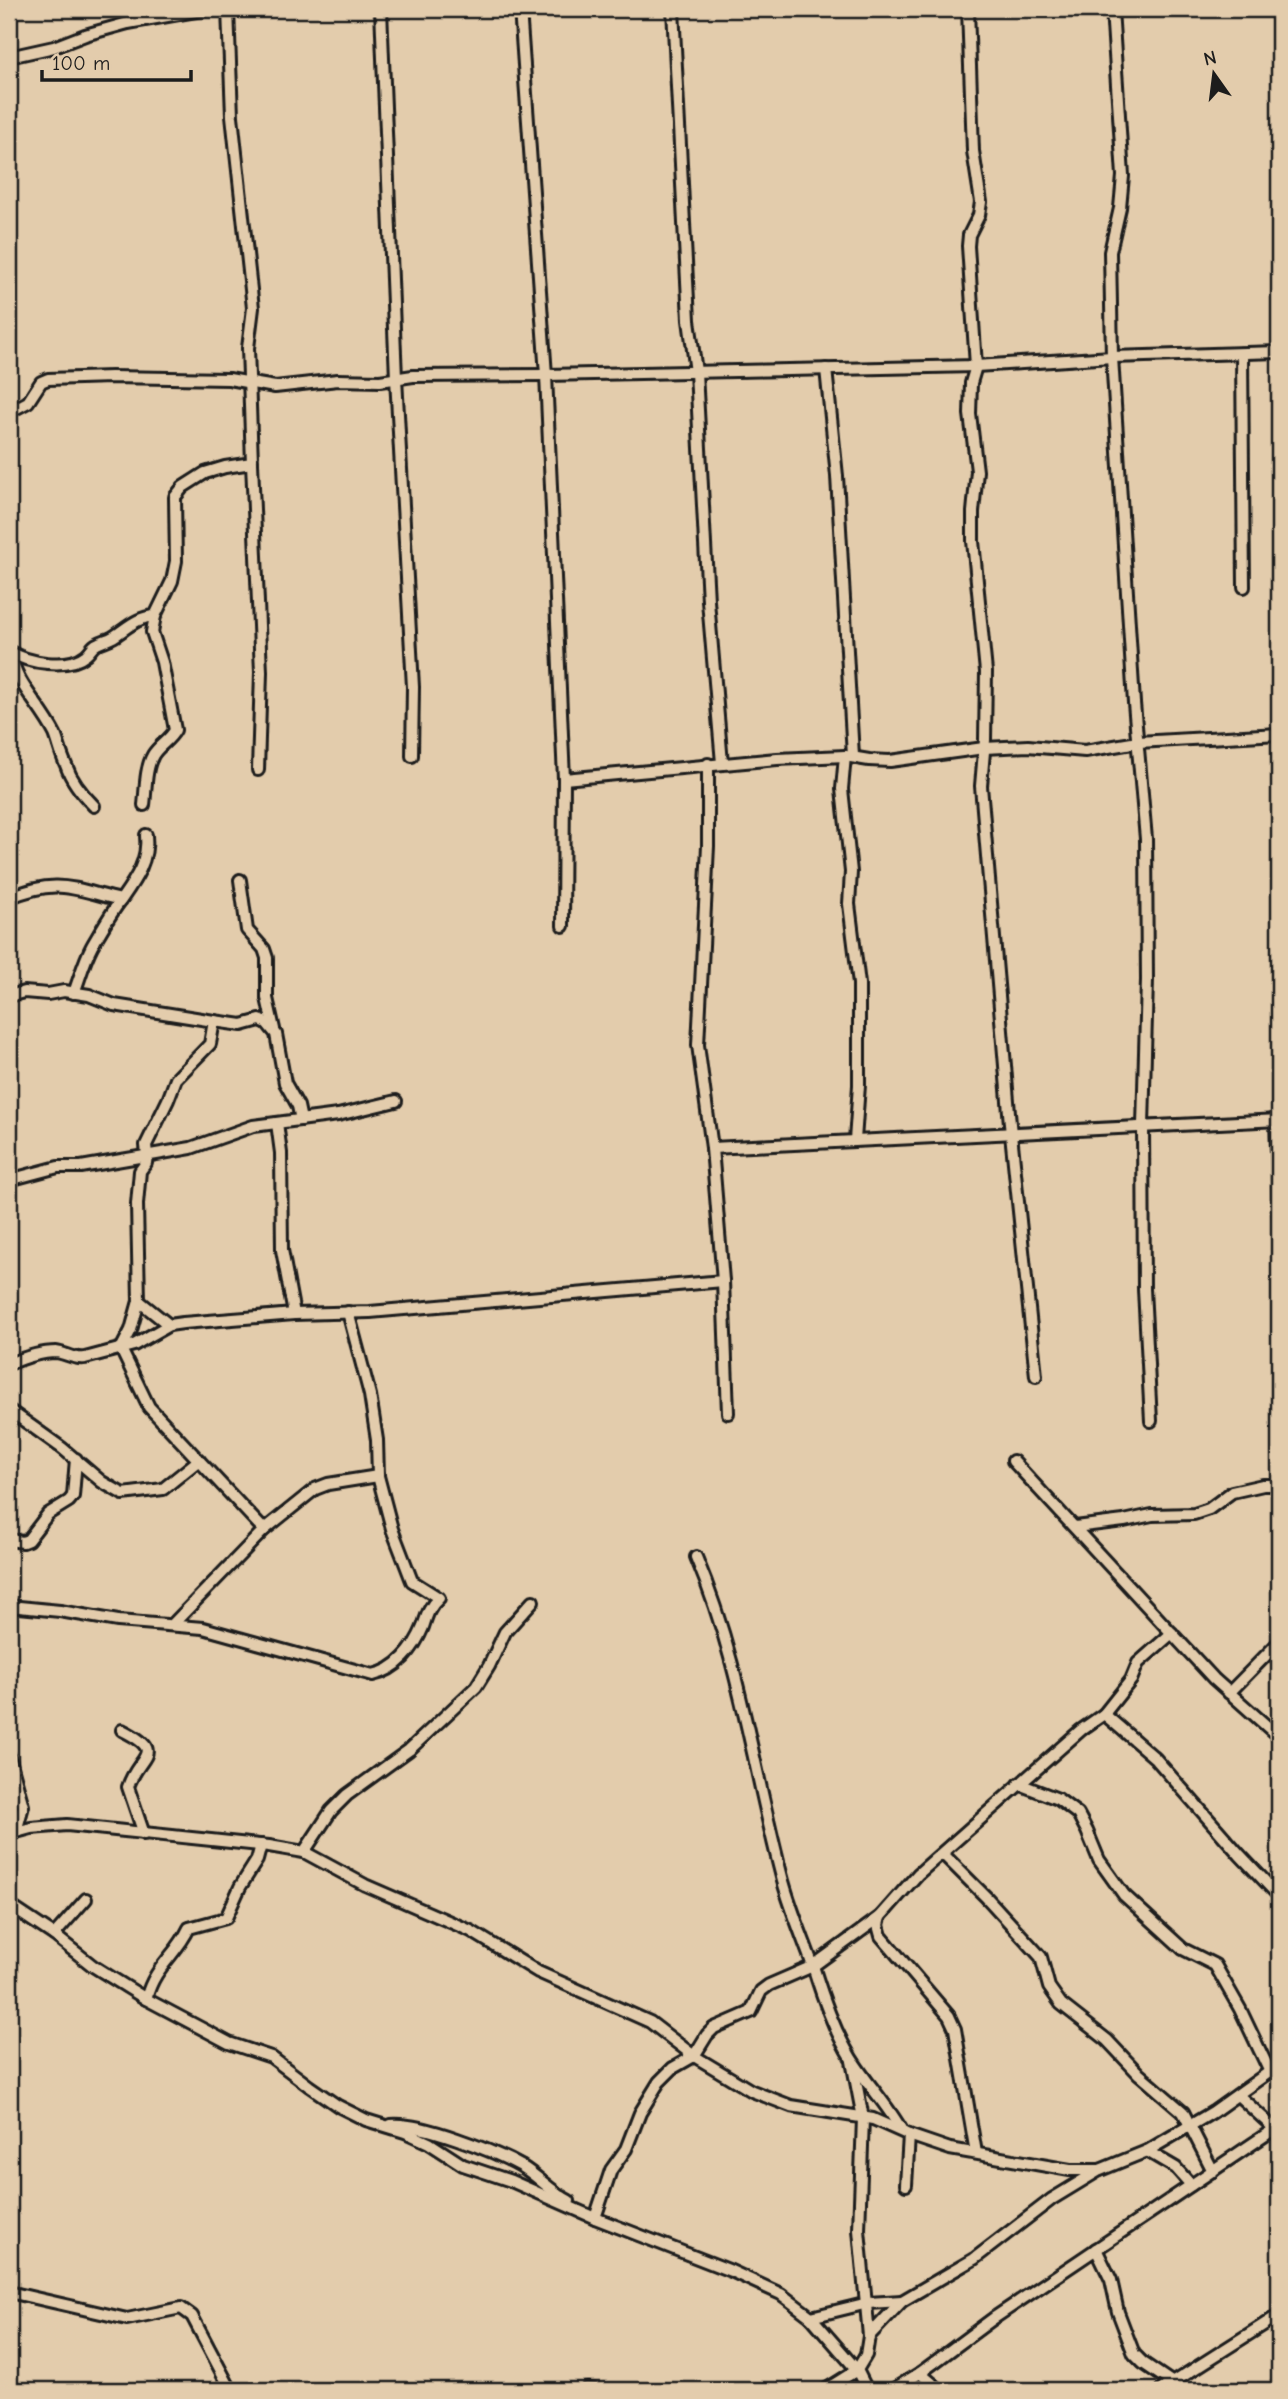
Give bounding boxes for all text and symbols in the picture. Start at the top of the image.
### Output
scale bar [42,38,191,82]
north arrow [1180,38,1250,108]
text: N [1201,46,1219,71]
text: 100 m [52,51,110,75]

